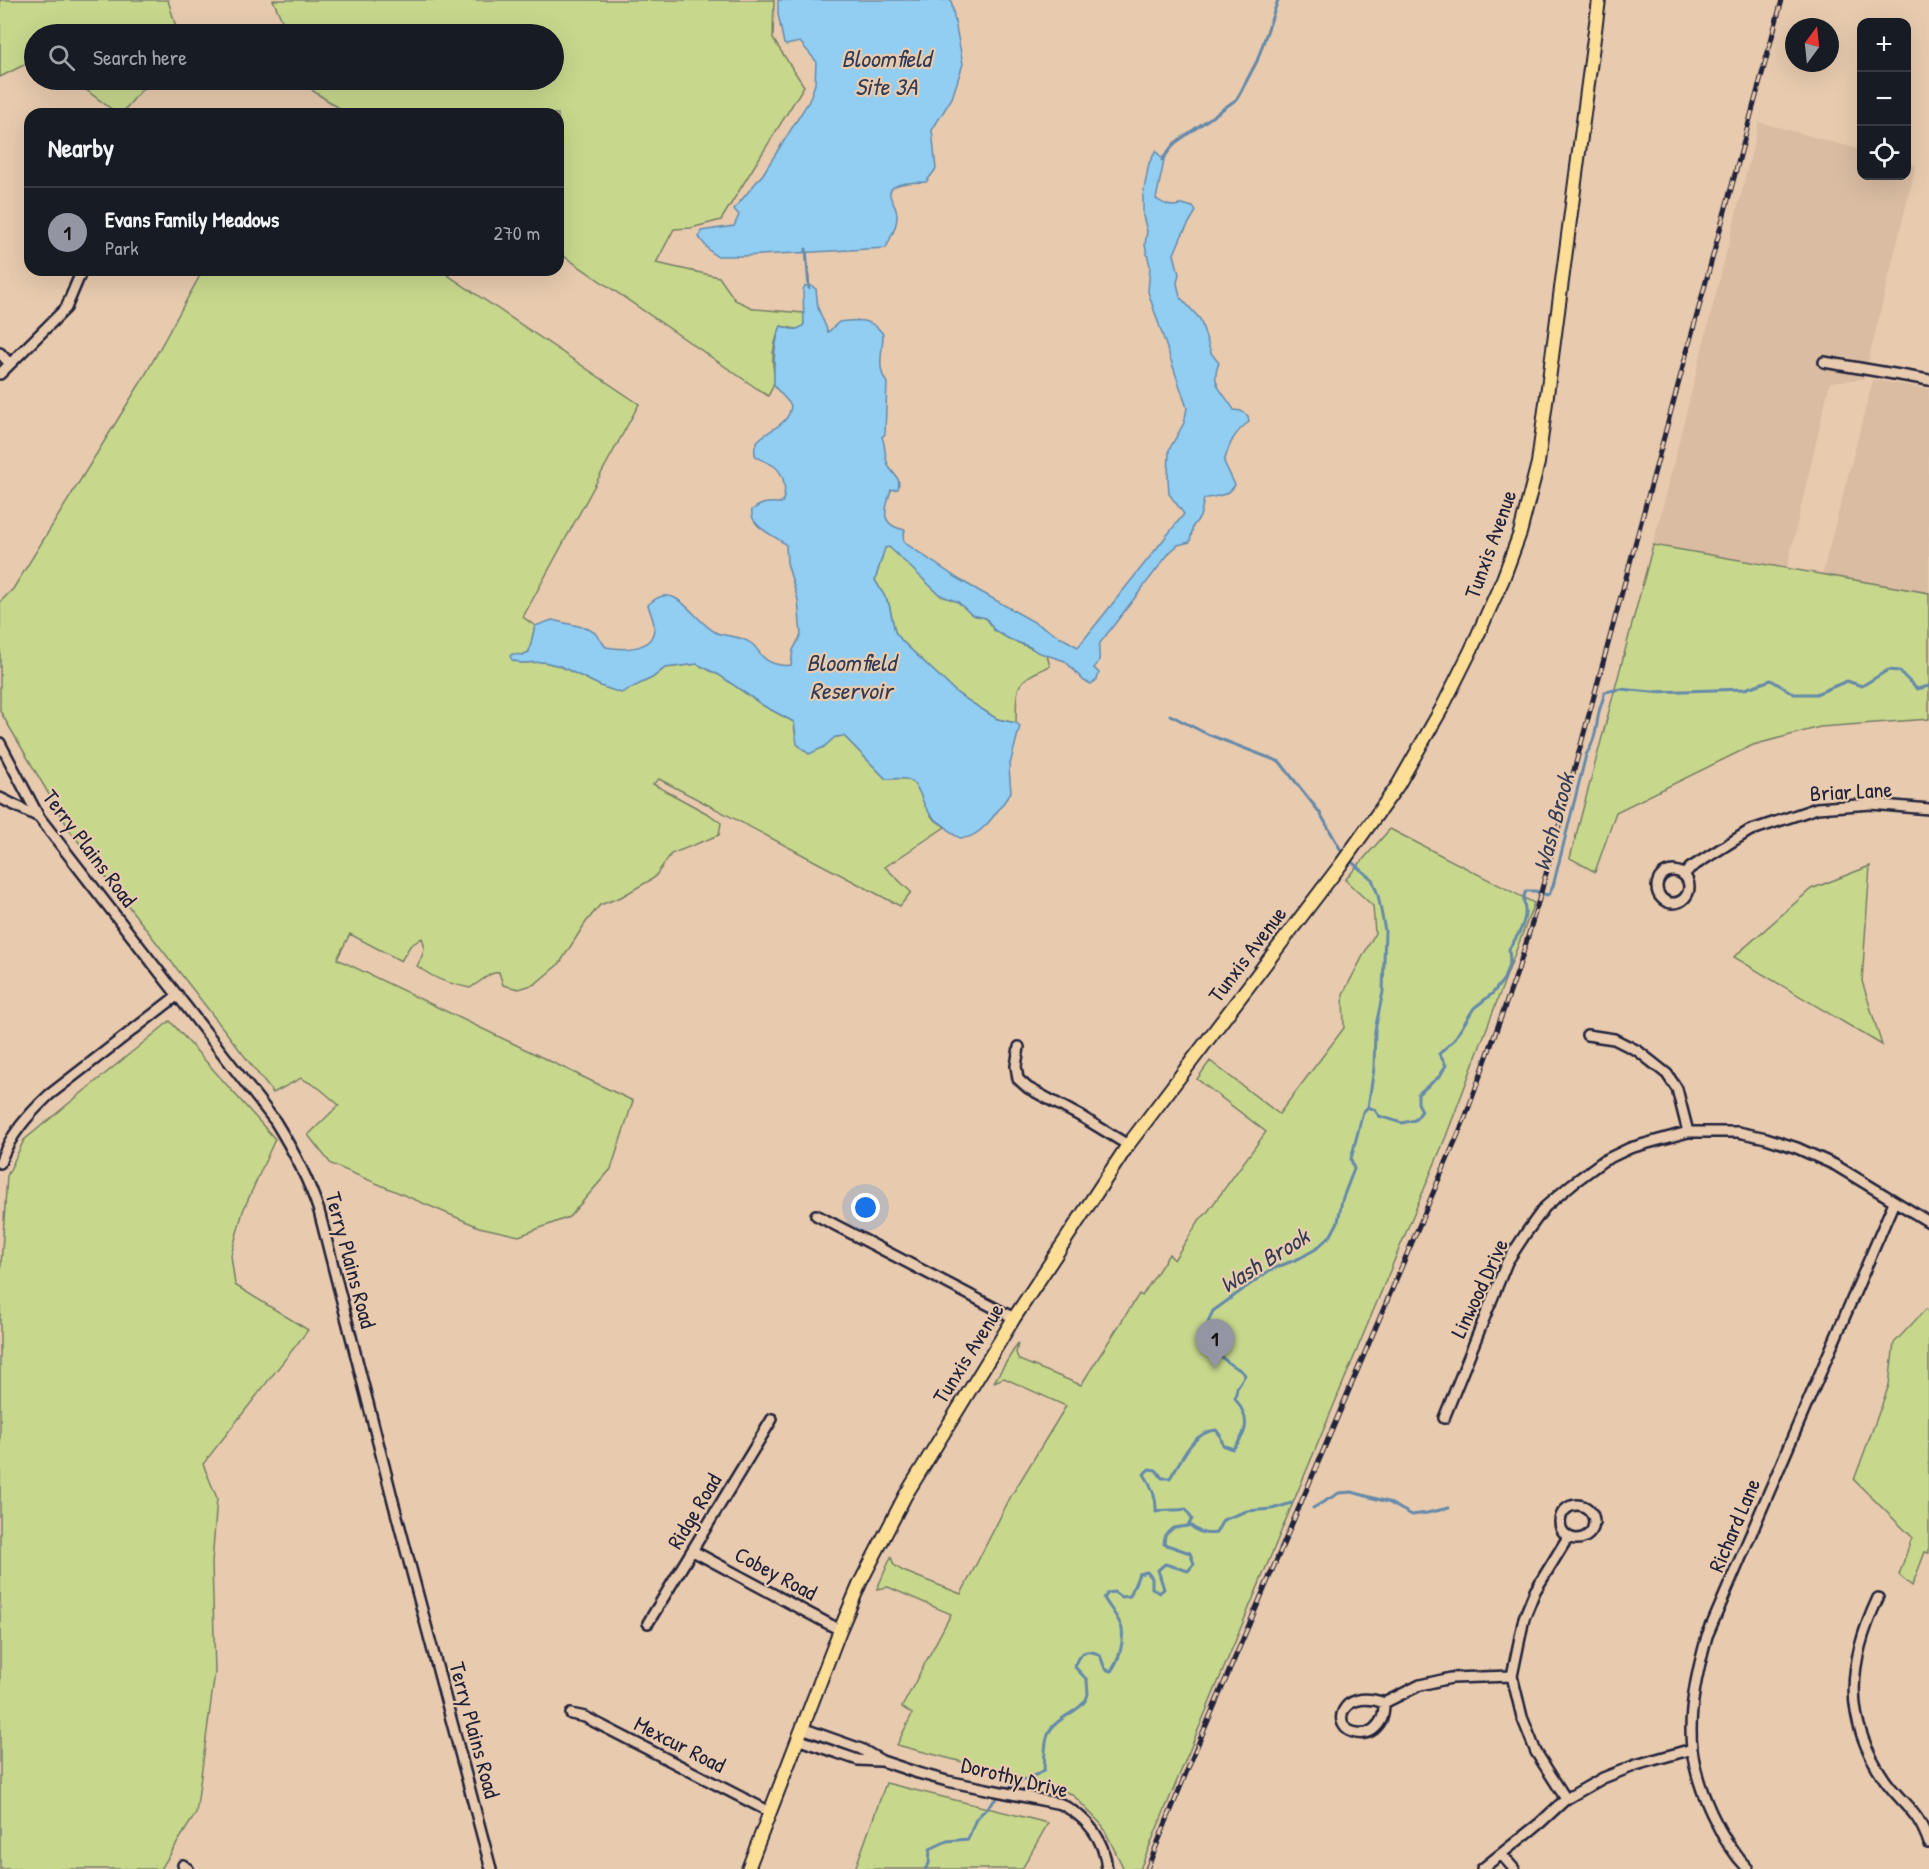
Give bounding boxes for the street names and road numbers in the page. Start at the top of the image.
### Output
street label: Tunxis Avenue [1457,485,1524,602]
street label: Briar Lane [1809,774,1893,808]
street label: Terry Plains Road [36,783,144,913]
street label: Tunxis Avenue [1201,900,1293,1008]
street label: Terry Plains Road [318,1189,384,1332]
street label: Linwood Drive [1443,1233,1515,1342]
street label: Tunxis Avenue [925,1297,1011,1409]
street label: Ridge Road [660,1467,728,1554]
street label: Richard Lane [1701,1473,1767,1576]
street label: Cobey Road [730,1539,823,1607]
street label: Terry Plains Road [442,1659,508,1802]
street label: Mexcur Road [629,1708,731,1780]
street label: Dorothy Drive [958,1749,1072,1805]

